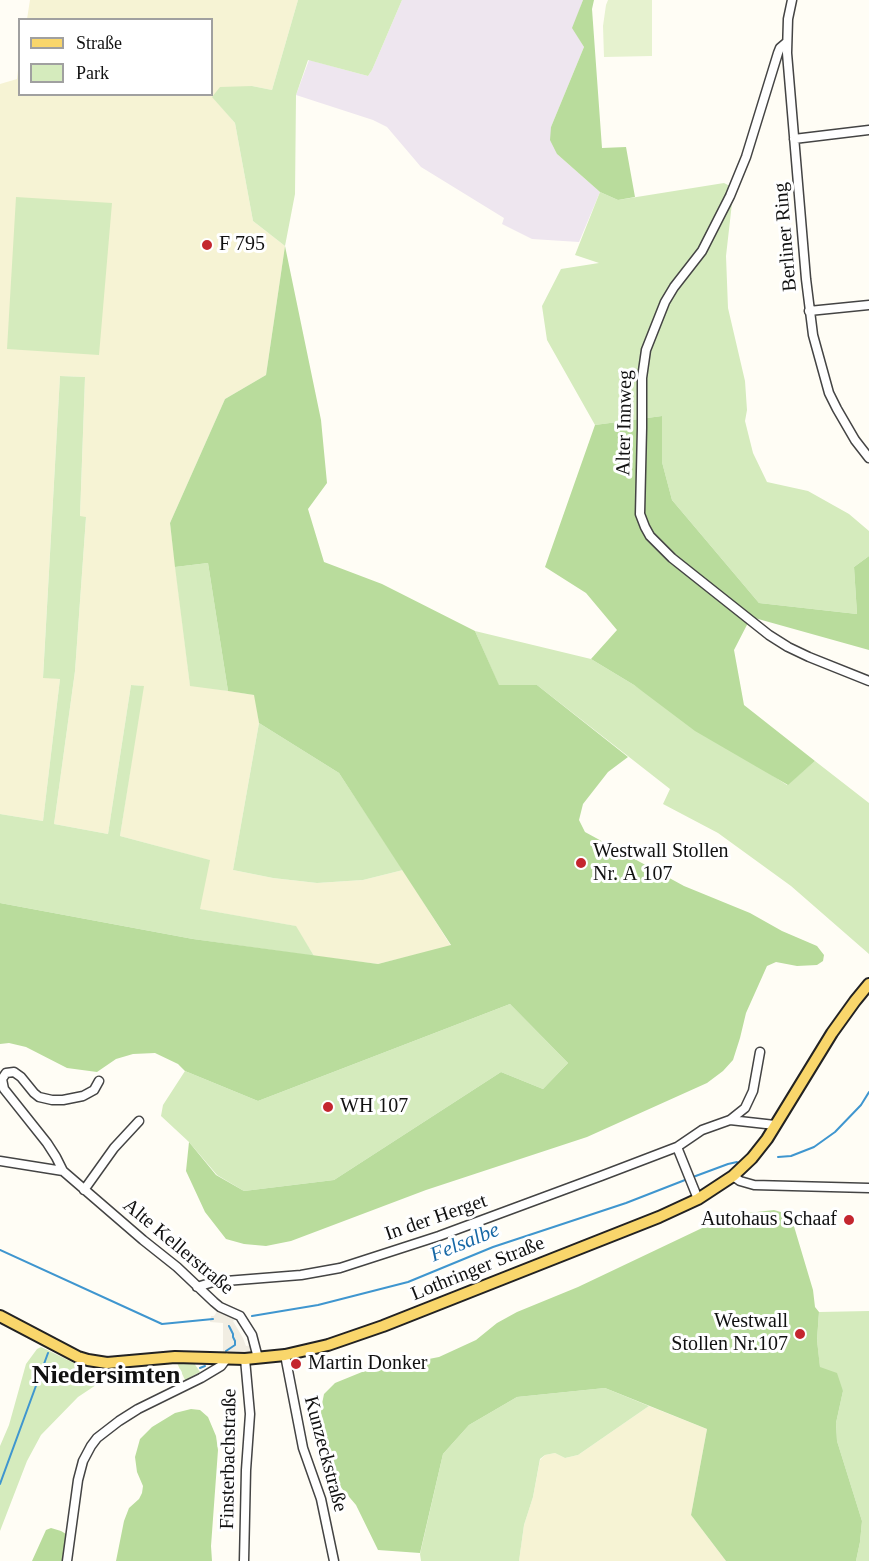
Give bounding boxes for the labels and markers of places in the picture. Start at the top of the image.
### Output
place label: F 795 [219,233,265,257]
marker: F 795 [200,238,214,252]
place label: Westwall Stollen Nr. A 107 [593,840,729,887]
marker: Westwall Stollen Nr. A 107 [574,856,588,870]
place label: WH 107 [340,1095,408,1119]
marker: WH 107 [321,1100,335,1114]
place label: Autohaus Schaaf [701,1208,837,1232]
marker: Autohaus Schaaf [842,1213,856,1227]
place label: Westwall Stollen Nr.107 [671,1310,788,1357]
marker: Westwall Stollen Nr.107 [793,1327,807,1341]
place label: Martin Donker [308,1352,427,1376]
marker: Martin Donker [289,1357,303,1371]

